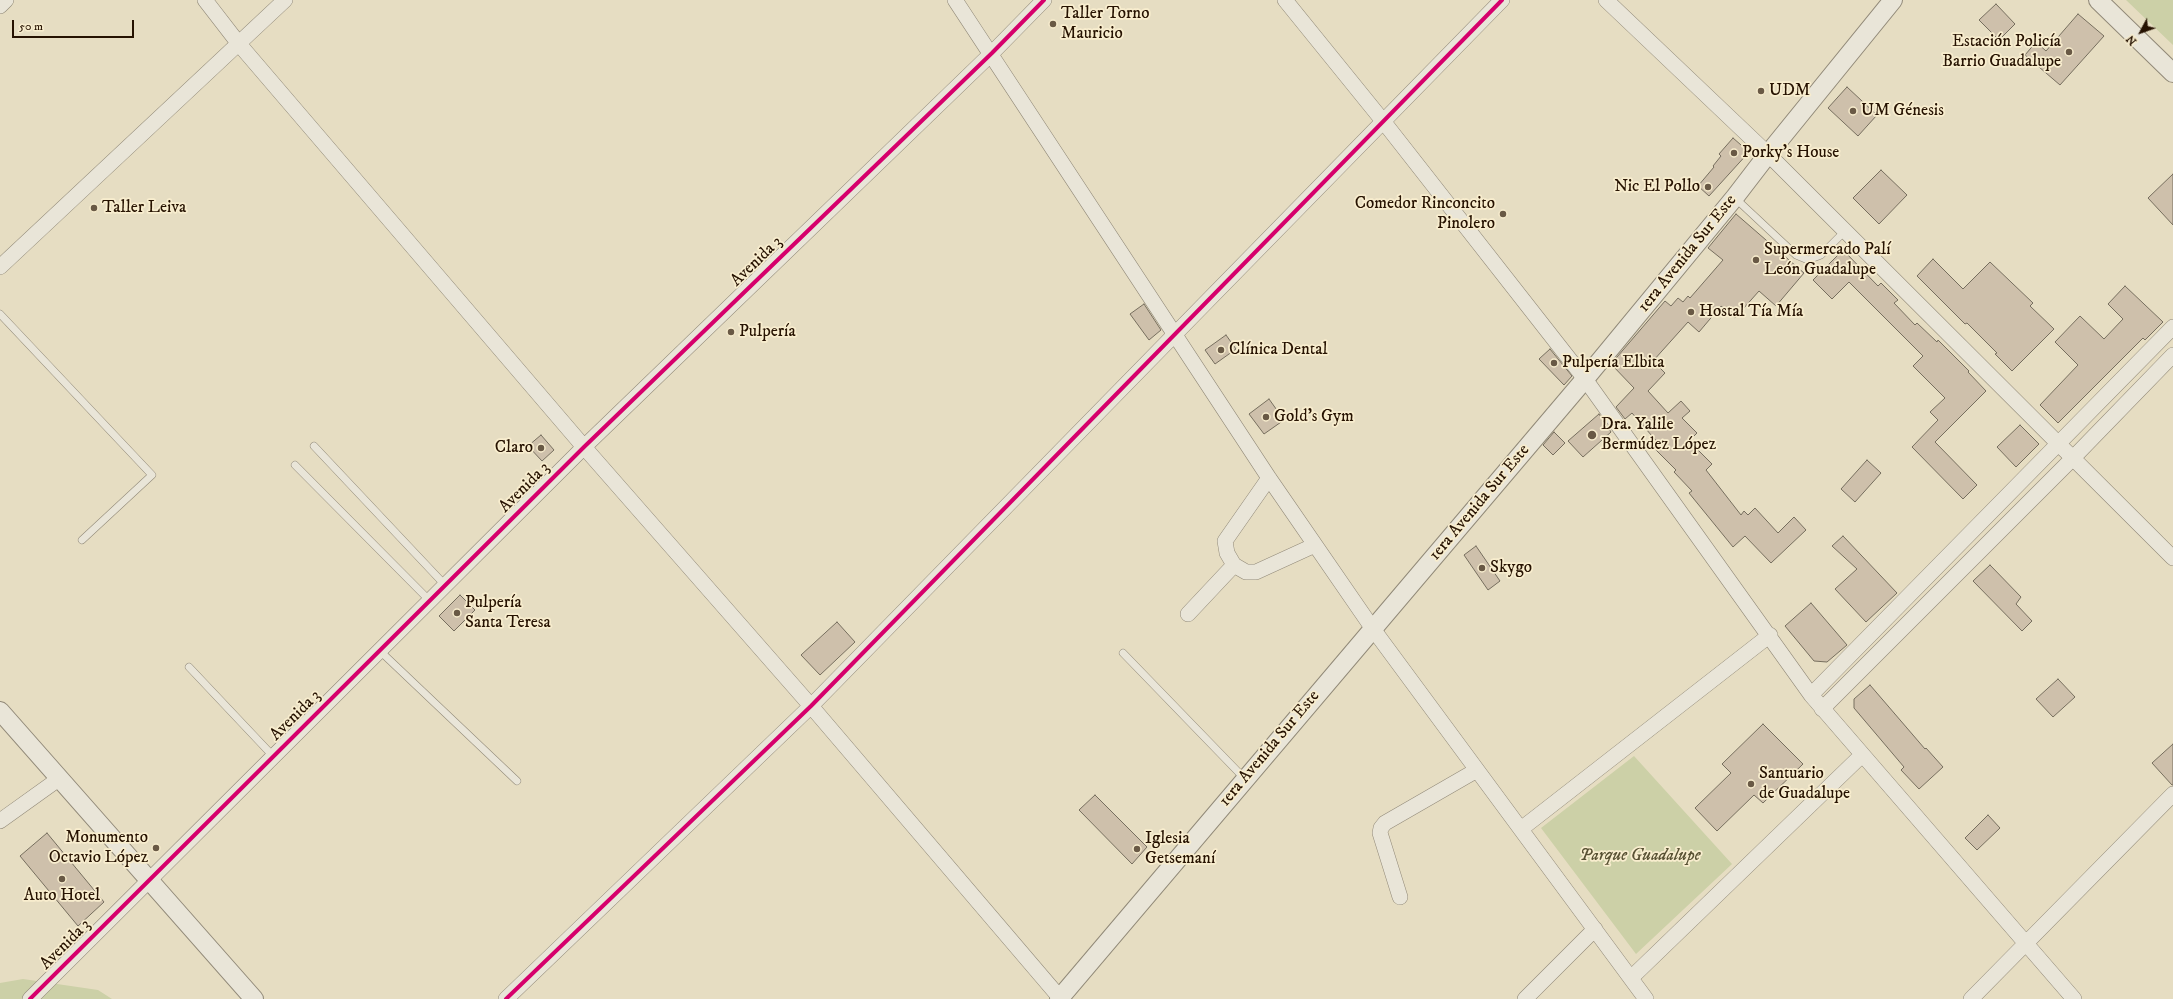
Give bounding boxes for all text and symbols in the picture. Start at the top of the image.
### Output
place label: Taller Torno Mauricio [1061,4,1149,44]
scale bar [14,12,136,38]
north arrow [2121,12,2161,52]
text: 50 m [19,19,43,34]
marker: Taller Torno Mauricio [1048,19,1058,29]
place label: Estación Policía Barrio Guadalupe [1942,32,2061,72]
text: N [2124,32,2140,48]
marker: Estación Policía Barrio Guadalupe [2064,47,2074,57]
place label: UDM [1769,81,1810,101]
marker: UDM [1756,86,1766,96]
place label: UM Génesis [1861,101,1944,121]
marker: UM Génesis [1848,106,1858,116]
place label: Porky's House [1742,143,1839,163]
marker: Porky's House [1729,148,1739,158]
place label: Nic El Pollo [1614,177,1700,197]
marker: Nic El Pollo [1703,182,1713,192]
street label: 1era Avenida Sur Este [1634,191,1742,317]
place label: Comedor Rinconcito Pinolero [1355,194,1495,234]
place label: Taller Leiva [102,198,186,218]
marker: Taller Leiva [89,203,99,213]
marker: Comedor Rinconcito Pinolero [1498,209,1508,219]
street label: Avenida 3 [727,232,787,292]
place label: Supermercado Palí León Guadalupe [1764,240,1891,280]
marker: Supermercado Palí León Guadalupe [1751,255,1761,265]
place label: Hostal Tía Mía [1699,302,1803,322]
marker: Hostal Tía Mía [1686,307,1696,317]
place label: Pulpería [739,322,796,342]
marker: Pulpería [726,327,736,337]
place label: Clínica Dental [1229,340,1328,360]
marker: Clínica Dental [1216,345,1226,355]
place label: Pulpería Elbita [1562,353,1664,373]
marker: Pulpería Elbita [1549,358,1559,368]
place label: Gold's Gym [1274,407,1354,427]
marker: Gold's Gym [1261,412,1271,422]
place label: Dra. Yalile Bermúdez López [1601,415,1716,455]
marker: Dra. Yalile Bermúdez López [1586,429,1598,441]
place label: Claro [495,438,533,458]
street label: 1era Avenida Sur Este [1425,441,1535,565]
marker: Claro [536,443,546,453]
street label: Avenida 3 [495,458,555,518]
place label: Skygo [1490,558,1532,578]
marker: Skygo [1477,563,1487,573]
place label: Pulpería Santa Teresa [465,593,551,633]
marker: Pulpería Santa Teresa [452,608,462,618]
street label: Avenida 3 [266,686,326,746]
street label: 1era Avenida Sur Este [1215,687,1325,811]
place label: Santuario de Guadalupe [1759,764,1850,804]
marker: Santuario de Guadalupe [1746,779,1756,789]
place label: Monumento Octavio López [49,828,148,868]
place label: Iglesia Getsemaní [1145,829,1215,869]
marker: Monumento Octavio López [151,843,161,853]
marker: Iglesia Getsemaní [1132,844,1142,854]
park label: Parque Guadalupe [1580,846,1700,866]
marker: Auto Hotel [57,874,67,884]
place label: Auto Hotel [24,886,100,906]
street label: Avenida 3 [36,915,96,975]

